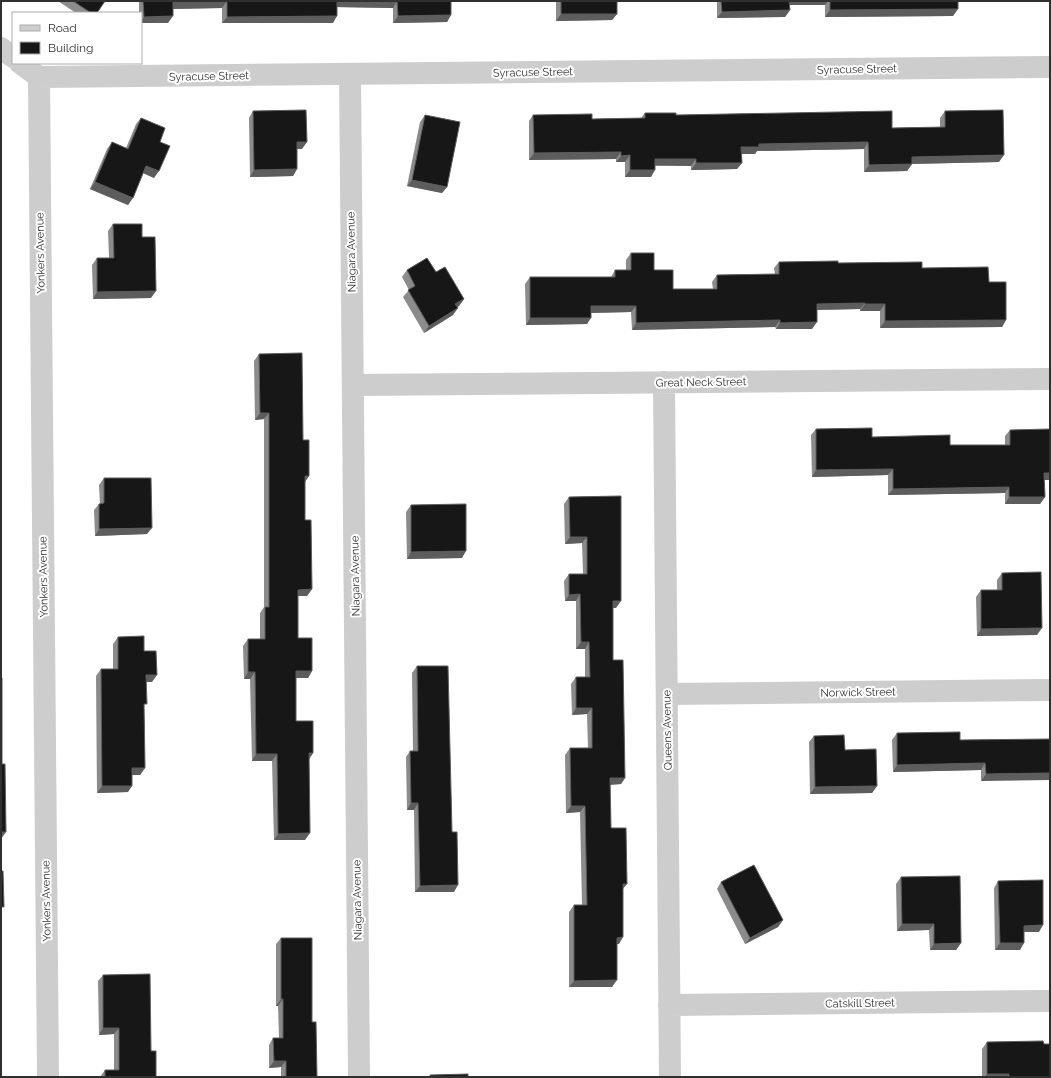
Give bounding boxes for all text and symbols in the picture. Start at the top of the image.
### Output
legend [12,12,142,64]
text: Road [48,21,77,35]
text: Building [48,41,94,55]
street label: Syracuse Street [817,62,897,77]
street label: Syracuse Street [493,65,573,80]
street label: Syracuse Street [169,69,249,84]
street label: Niagara Avenue [344,211,359,292]
street label: Yonkers Avenue [33,212,48,294]
street label: Great Neck Street [656,375,747,390]
street label: Niagara Avenue [348,535,363,616]
street label: Yonkers Avenue [36,536,51,618]
street label: Norwick Street [820,685,896,700]
street label: Queens Avenue [660,689,675,770]
street label: Niagara Avenue [350,859,365,940]
street label: Yonkers Avenue [39,860,54,942]
street label: Catskill Street [825,996,895,1011]

